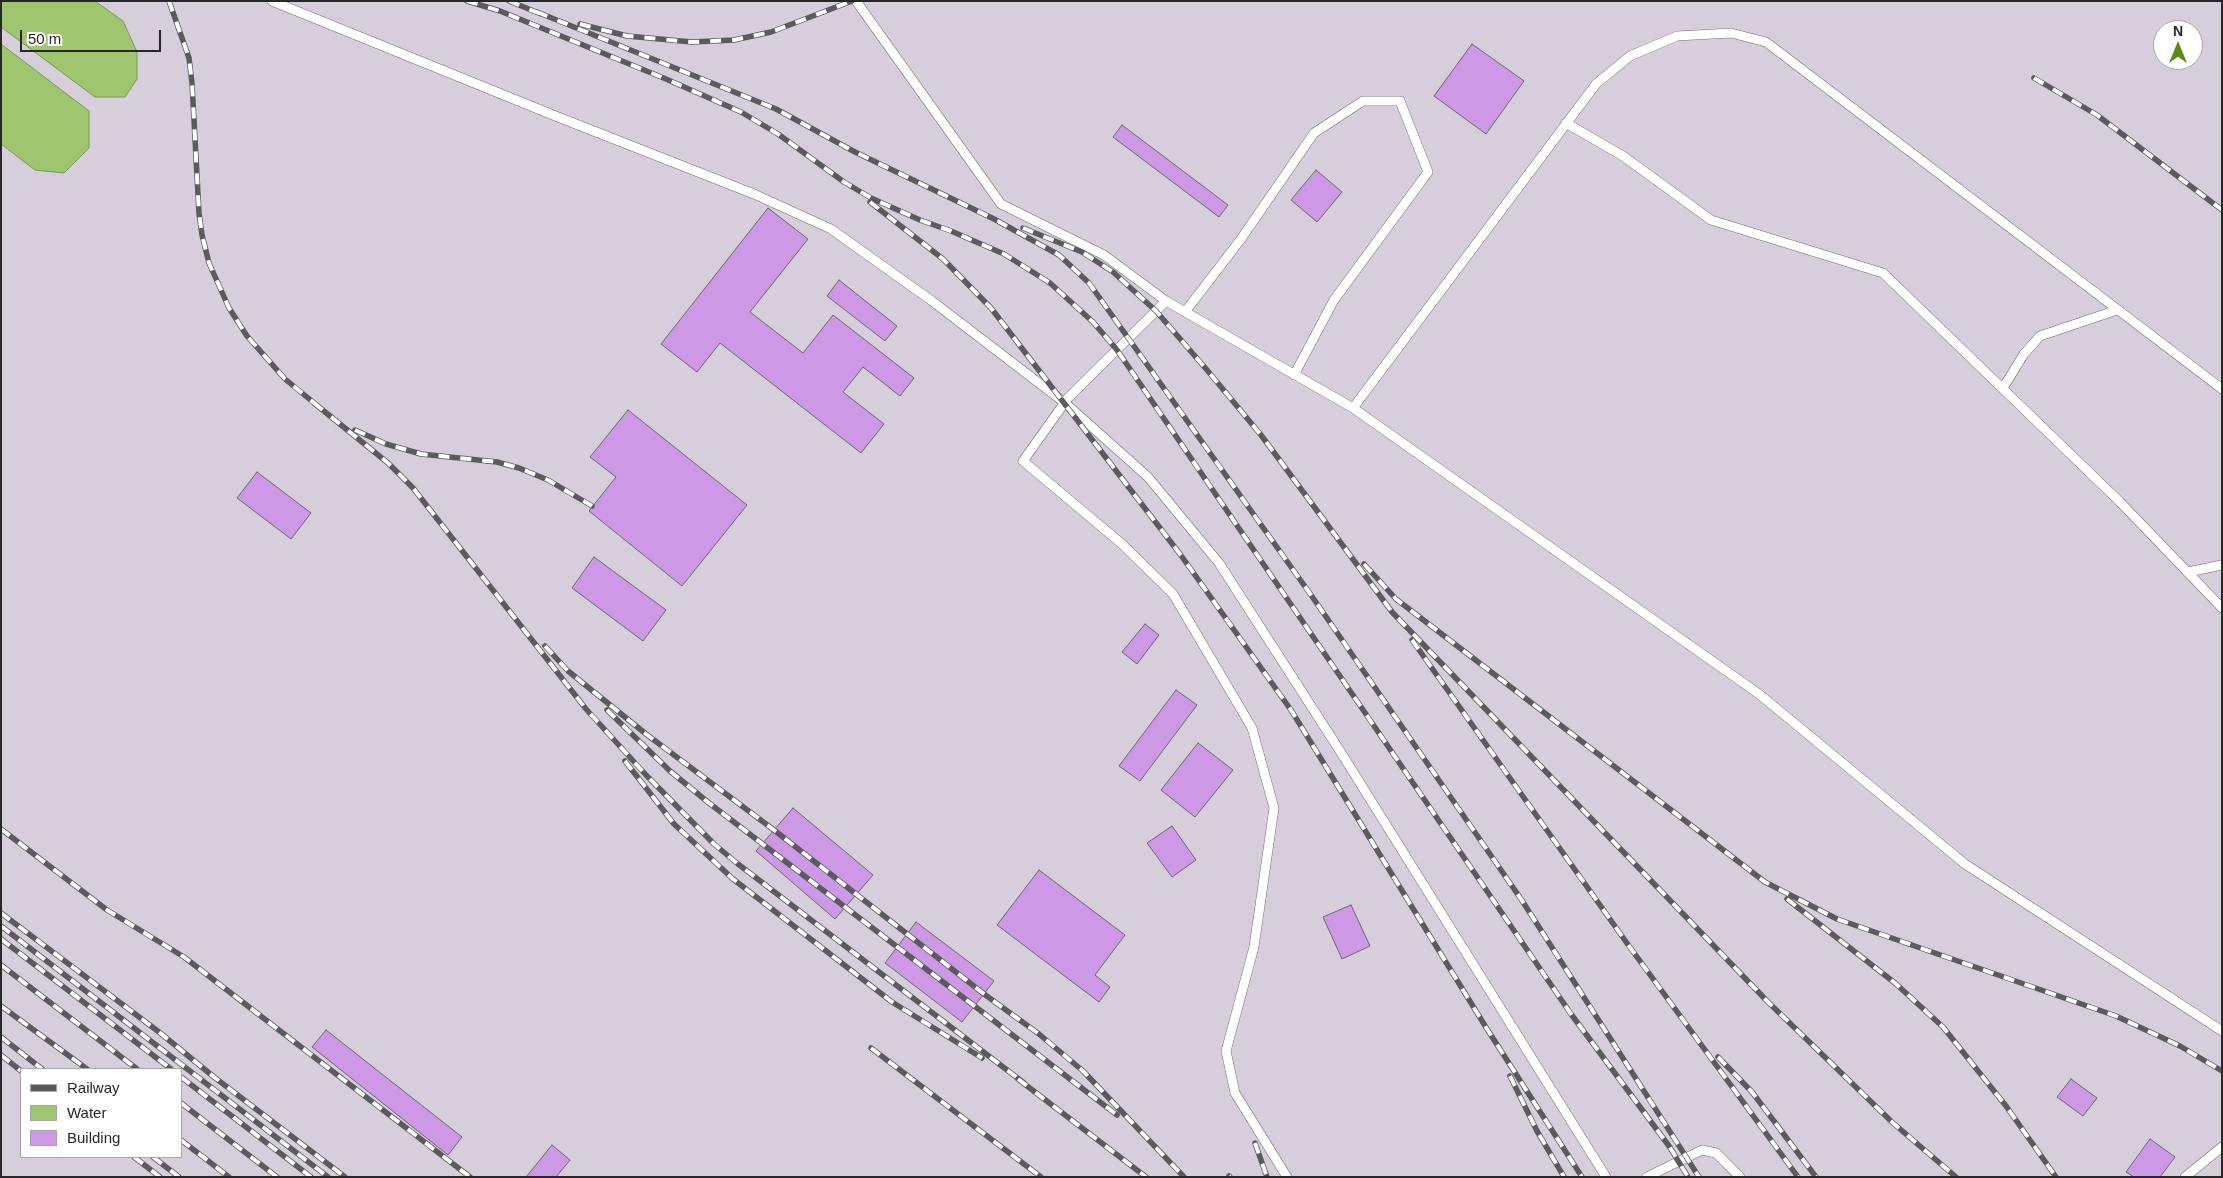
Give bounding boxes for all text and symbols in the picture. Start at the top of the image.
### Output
scale bar [22,20,164,52]
north arrow [2153,20,2203,70]
text: N [2173,23,2183,39]
text: 50 m [28,30,61,47]
legend [20,1068,182,1158]
text: Railway [67,1079,120,1096]
text: Water [67,1104,106,1121]
text: Building [67,1129,120,1146]

